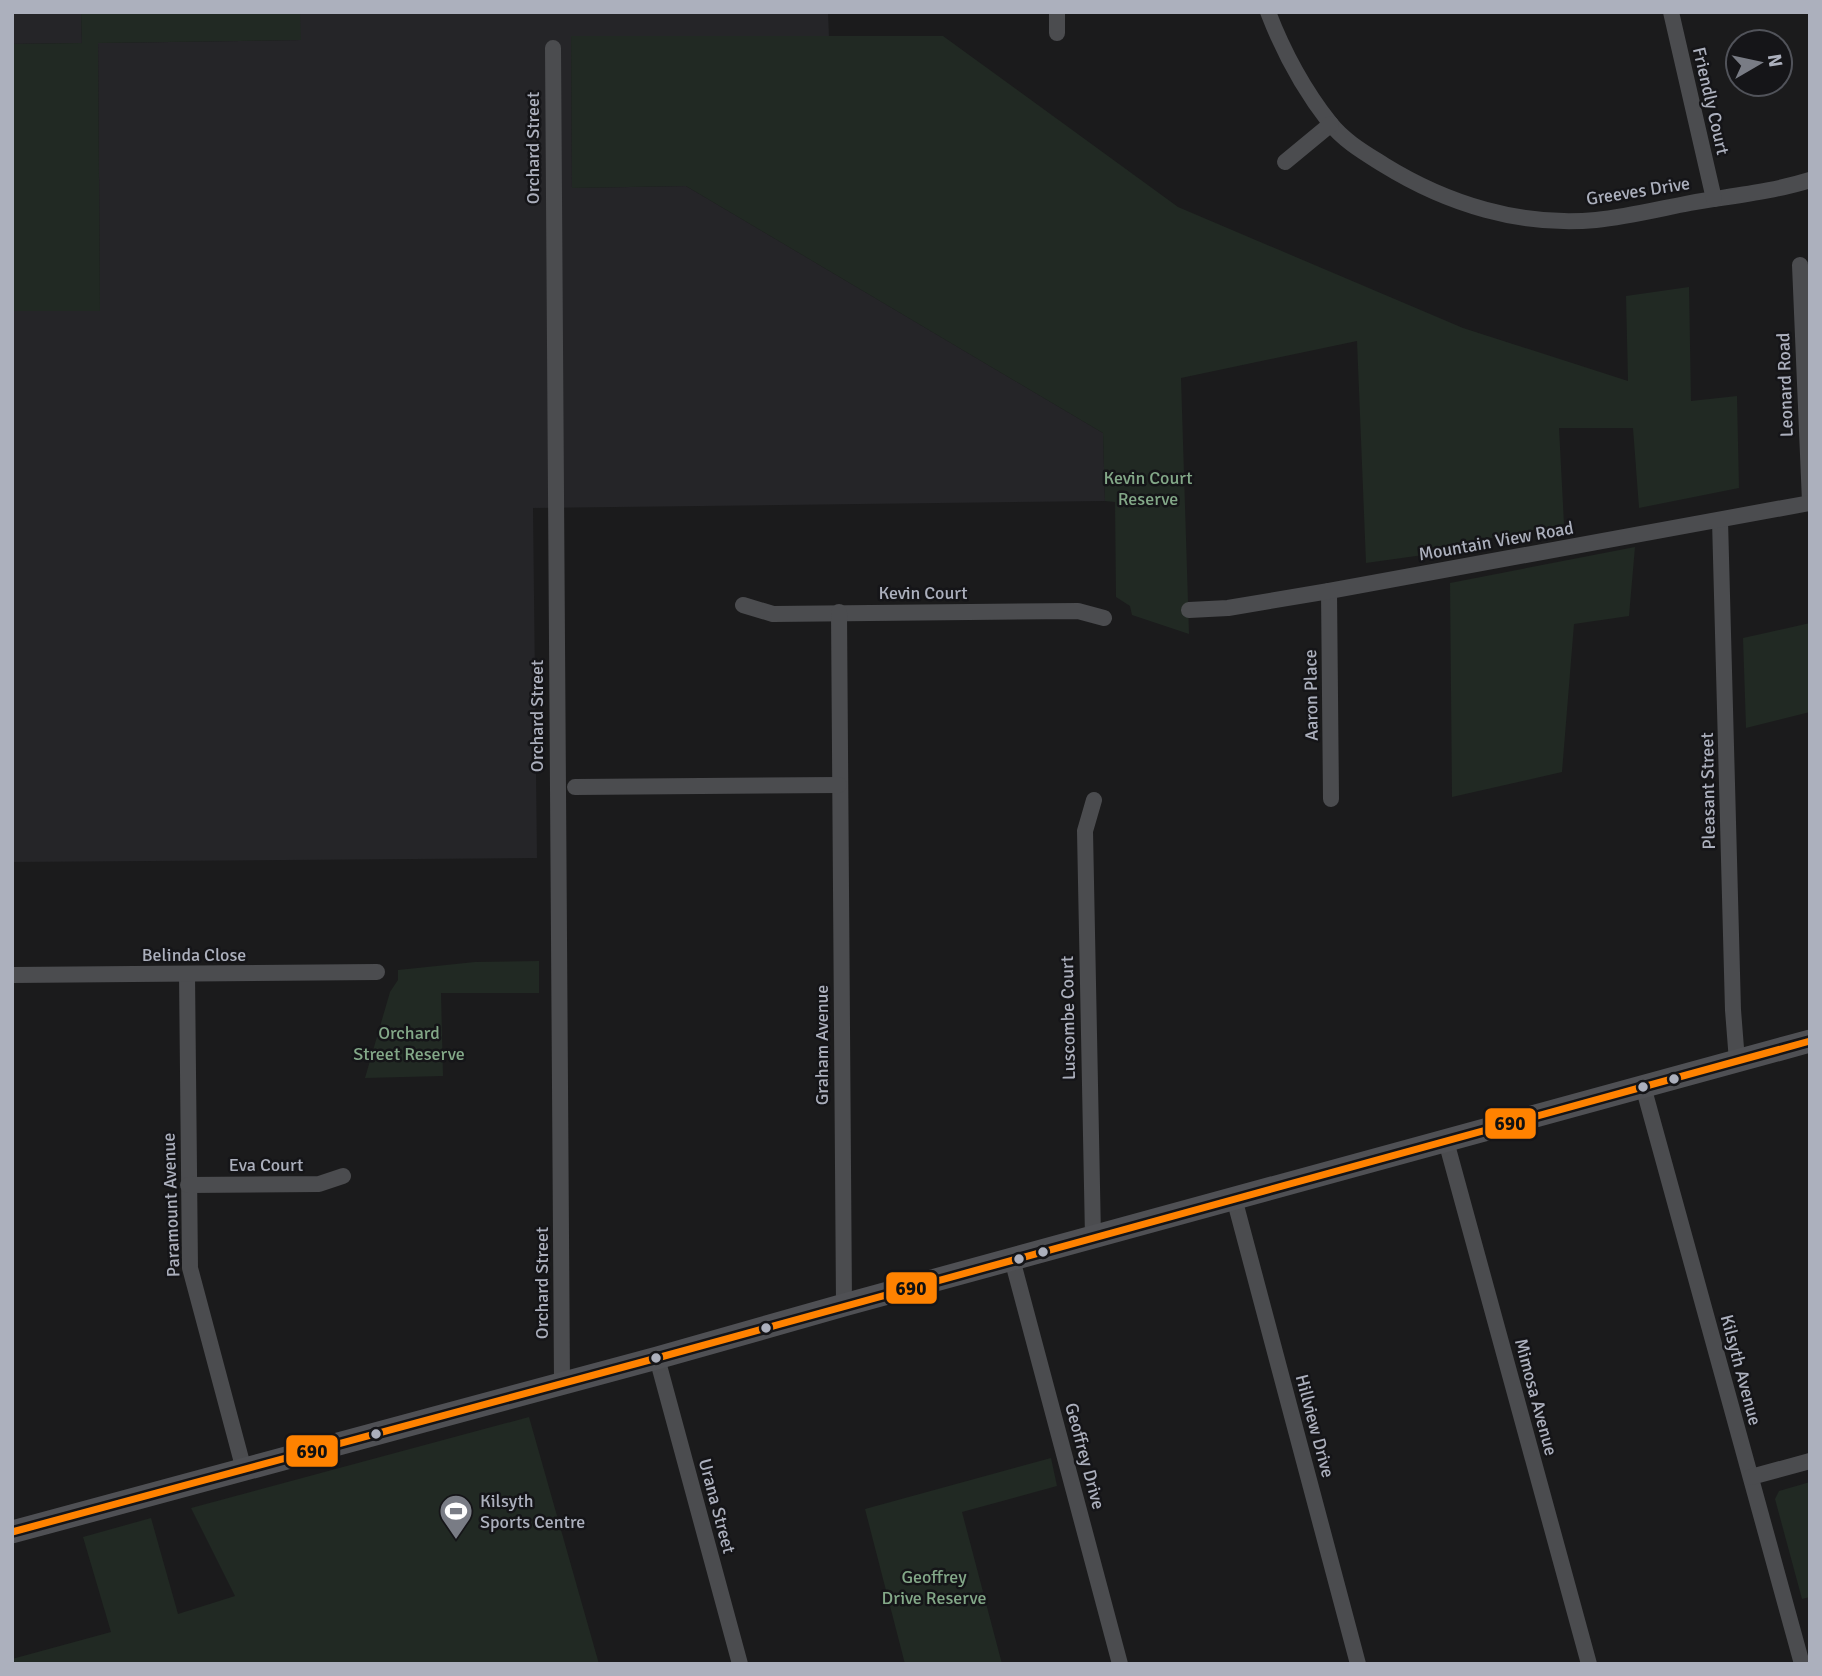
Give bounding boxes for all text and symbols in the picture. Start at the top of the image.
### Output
north arrow [1724,28,1794,98]
street label: Friendly Court [1688,45,1734,157]
text: N [1762,52,1788,69]
street label: Orchard Street [522,92,544,204]
street label: Greeves Drive [1585,172,1691,210]
street label: Leonard Road [1772,332,1798,438]
park label: Kevin Court Reserve [1103,467,1193,510]
street label: Mountain View Road [1417,517,1575,565]
street label: Kevin Court [878,582,968,604]
street label: Aaron Place [1299,649,1323,741]
street label: Orchard Street [526,660,548,772]
street label: Pleasant Street [1696,732,1720,850]
street label: Belinda Close [142,944,246,966]
street label: Luscombe Court [1056,956,1080,1080]
street label: Graham Avenue [811,985,833,1105]
park label: Orchard Street Reserve [353,1022,465,1065]
unlabelled marker [1667,1072,1681,1086]
unlabelled marker [1636,1080,1650,1094]
line badge: 690 [1484,1107,1537,1140]
text: 690 [1495,1112,1525,1136]
street label: Paramount Avenue [157,1132,185,1278]
street label: Eva Court [229,1154,303,1176]
street label: Orchard Street [531,1227,553,1339]
unlabelled marker [1036,1245,1050,1259]
unlabelled marker [1012,1252,1026,1266]
line badge: 690 [885,1271,938,1305]
text: 690 [896,1277,926,1301]
street label: Kilsyth Avenue [1716,1312,1766,1428]
unlabelled marker [759,1321,773,1335]
street label: Mimosa Avenue [1510,1336,1562,1458]
unlabelled marker [649,1351,663,1365]
street label: Hillview Drive [1291,1372,1339,1480]
street label: Geoffrey Drive [1060,1400,1110,1512]
unlabelled marker [369,1427,383,1441]
line badge: 690 [285,1434,339,1468]
text: 690 [297,1440,327,1464]
street label: Urana Street [694,1456,740,1556]
place label: Kilsyth Sports Centre [480,1490,585,1533]
sports icon: Kilsyth Sports Centre [437,1492,475,1541]
park label: Geoffrey Drive Reserve [882,1566,986,1609]

